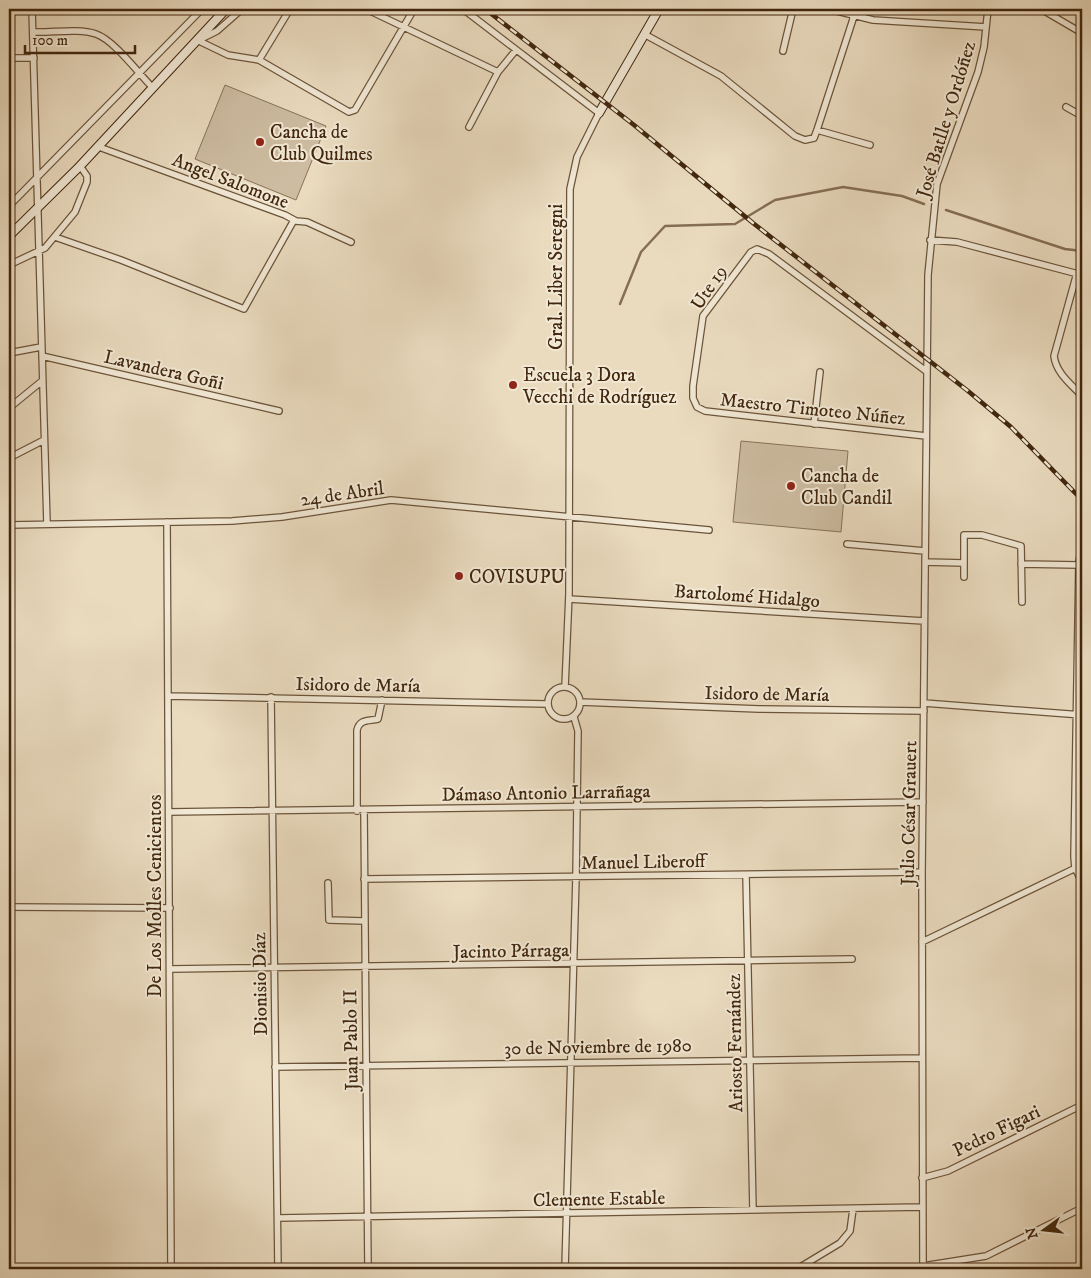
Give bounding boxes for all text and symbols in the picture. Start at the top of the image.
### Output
scale bar [25,22,135,54]
text: 100 m [32,31,68,50]
street label: José Batlle y Ordóñez [911,38,981,202]
place label: Cancha de Club Quilmes [270,121,373,166]
marker: Cancha de Club Quilmes [254,136,266,148]
street label: Angel Salomone [169,149,292,214]
street label: Gral. Liber Seregni [545,204,568,350]
street label: Ute 19 [686,261,732,314]
street label: Lavandera Goñi [102,346,226,395]
place label: Escuela 3 Dora Vecchi de Rodríguez [522,364,676,409]
marker: Escuela 3 Dora Vecchi de Rodríguez [507,379,519,391]
street label: Maestro Timoteo Núñez [719,388,907,431]
place label: Cancha de Club Candil [801,465,892,510]
street label: 24 de Abril [299,477,386,512]
marker: Cancha de Club Candil [785,480,797,492]
place label: COVISUPU [469,566,565,589]
marker: COVISUPU [453,570,465,582]
street label: Bartolomé Hidalgo [673,580,821,613]
street label: Isidoro de María [295,673,421,698]
street label: Isidoro de María [704,682,830,707]
street label: Julio César Grauert [897,740,922,888]
street label: Dámaso Antonio Larrañaga [441,780,651,807]
street label: De Los Molles Cenicientos [144,794,167,998]
street label: Manuel Liberoff [581,850,709,875]
street label: Dionisio Díaz [248,932,273,1036]
street label: Jacinto Párraga [451,939,569,964]
street label: Ariosto Fernández [723,973,748,1112]
street label: Juan Pablo II [339,989,364,1093]
street label: 30 de Noviembre de 1980 [504,1034,692,1061]
street label: Pedro Figari [949,1100,1044,1162]
street label: Clemente Estable [533,1187,666,1212]
north arrow [1018,1206,1068,1256]
text: N [1022,1225,1043,1241]

